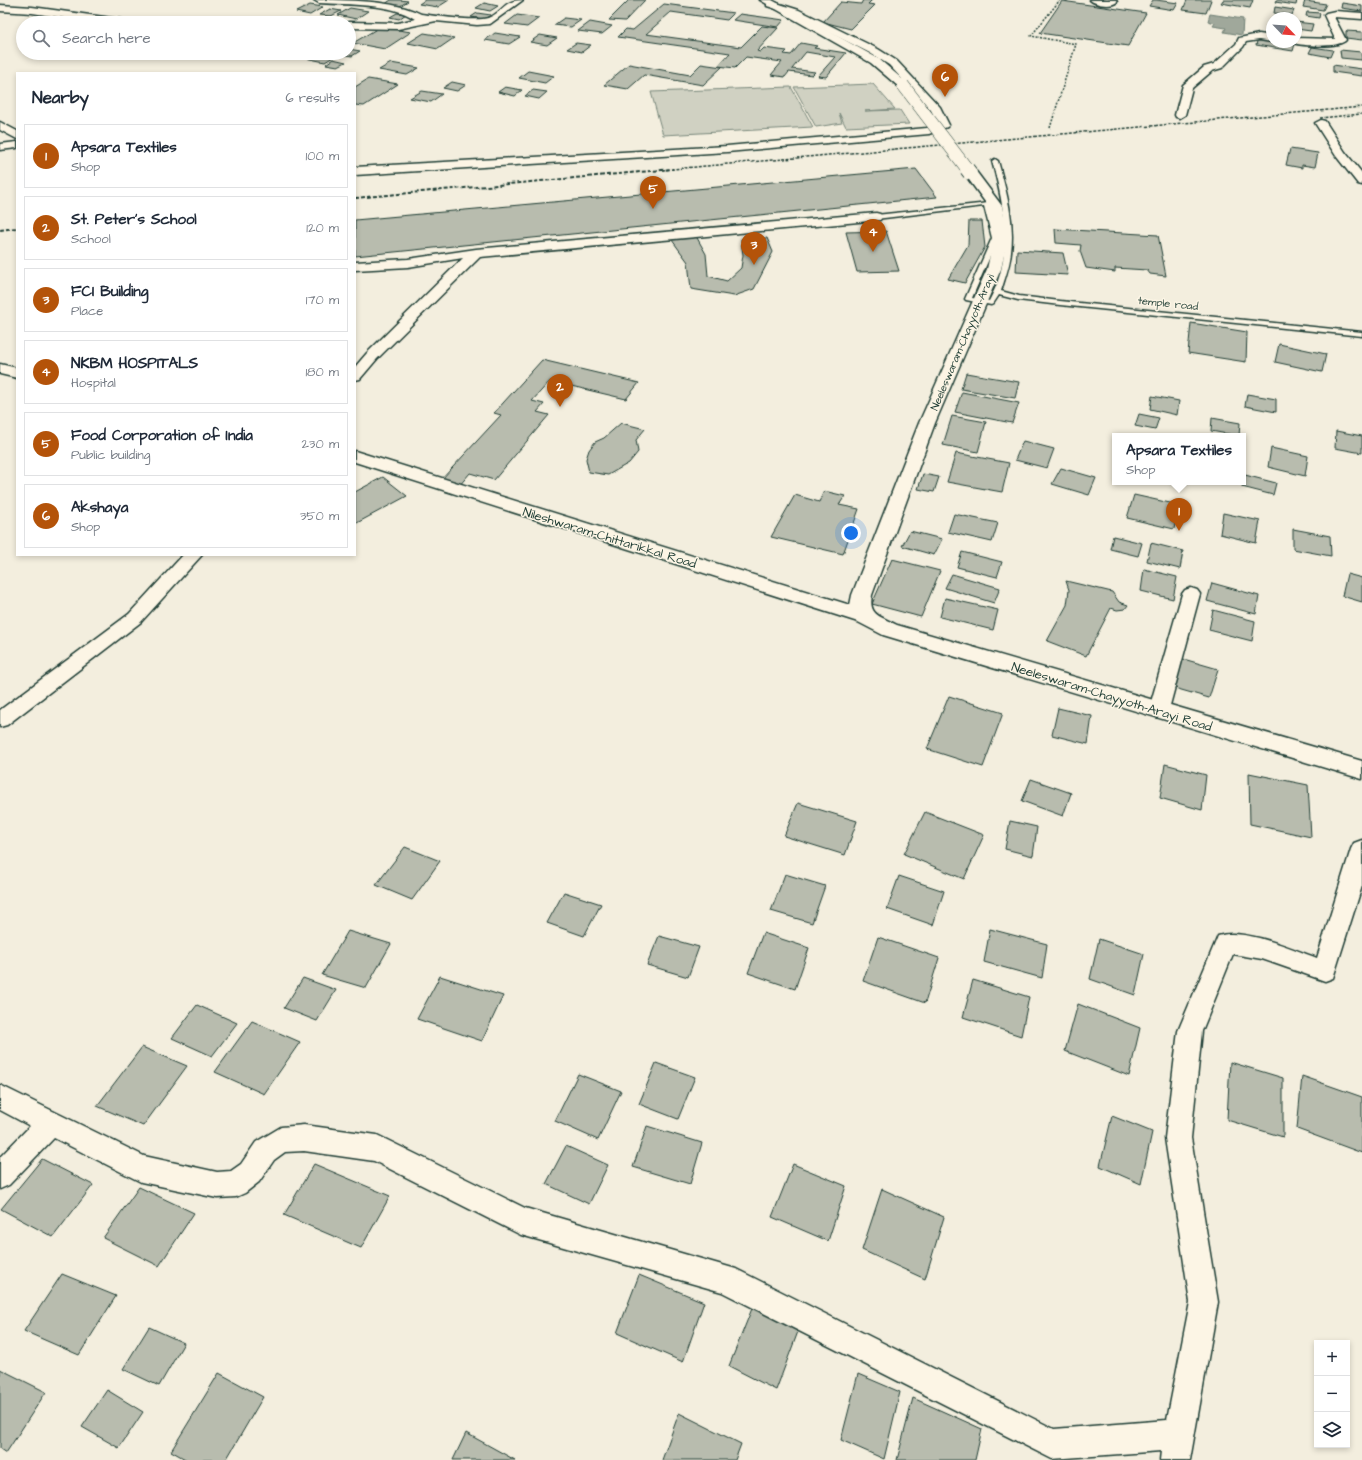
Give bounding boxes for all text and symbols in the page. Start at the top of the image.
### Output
north arrow [1266,12,1302,48]
search box [16,16,356,60]
icon: search [30,27,52,49]
text: Search here [62,28,151,49]
pin: 6 [932,64,958,97]
text: Nearby [32,86,89,110]
text: 6 results [285,89,340,107]
text: Apsara Textiles [71,137,177,158]
text: 1 [45,147,47,165]
text: 100 m [306,147,339,165]
text: Shop [71,158,100,176]
pin: 5 [640,176,666,209]
text: St. Peter's School [71,209,197,230]
text: 2 [42,219,50,237]
text: 120 m [306,219,339,237]
pin: 4 [860,219,886,252]
text: School [71,230,111,248]
pin: 3 [741,232,767,265]
street label: Neeleswaram-Chayyoth-Arayi [927,271,999,413]
text: FCI Building [71,281,148,302]
text: 3 [43,291,49,309]
text: 170 m [306,291,339,309]
street label: temple road [1137,293,1199,314]
text: Place [71,302,103,320]
text: NKBM HOSPITALS [71,353,198,374]
text: 4 [42,363,50,381]
text: 180 m [305,363,339,381]
text: Hospital [71,374,116,392]
pin: 2 [547,374,573,407]
text: Food Corporation of India [71,425,253,446]
popup [1112,433,1246,485]
text: 5 [41,435,51,453]
text: 230 m [301,435,339,453]
text: Apsara Textiles [1126,440,1232,461]
text: Public building [71,446,150,464]
text: Shop [1126,461,1155,479]
text: Akshaya [71,497,128,518]
pin: 1 [1166,498,1192,531]
street label: Nileshwaram-Chittarikkal Road [521,503,699,573]
text: 6 [42,507,50,525]
text: 350 m [300,507,339,525]
text: Shop [71,518,100,536]
your location [841,523,861,543]
street label: Neeleswaram-Chayyoth-Arayi Road [1009,658,1214,737]
map controls [1314,1340,1350,1448]
button: + [1314,1340,1350,1376]
button: − [1314,1376,1350,1412]
button: layers [1314,1412,1350,1448]

